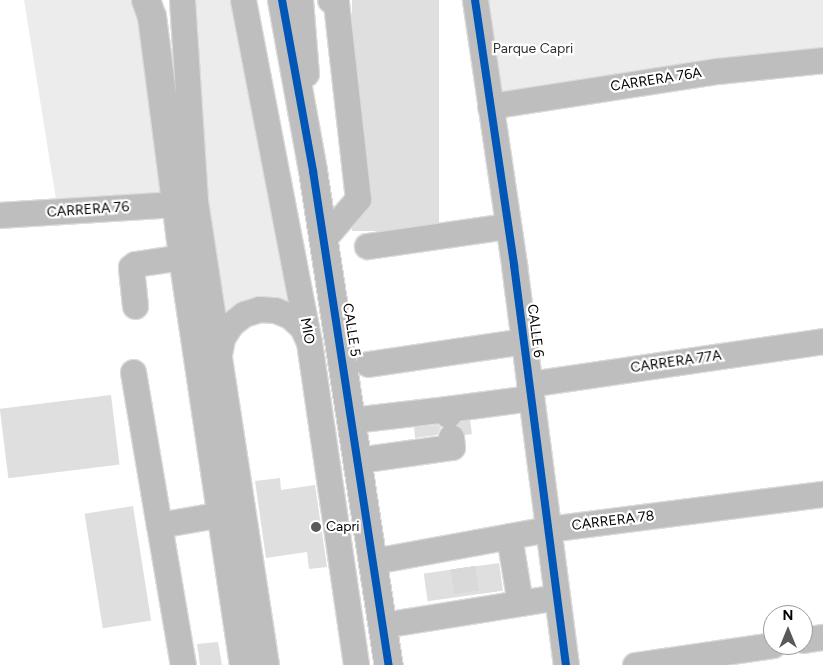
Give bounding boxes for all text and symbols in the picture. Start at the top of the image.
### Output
park label: Parque Capri [493,41,573,57]
street label: CARRERA 76A [609,65,703,95]
street label: CARRERA 76 [46,199,130,221]
street label: CALLE 5 [338,302,364,358]
street label: CALLE 6 [523,303,547,359]
street label: MIO [296,316,318,346]
street label: CARRERA 77A [629,347,723,377]
street label: CARRERA 78 [571,508,655,534]
place label: Capri [326,519,359,535]
marker: Capri [310,521,322,533]
north arrow [763,605,813,655]
text: N [783,607,793,624]

